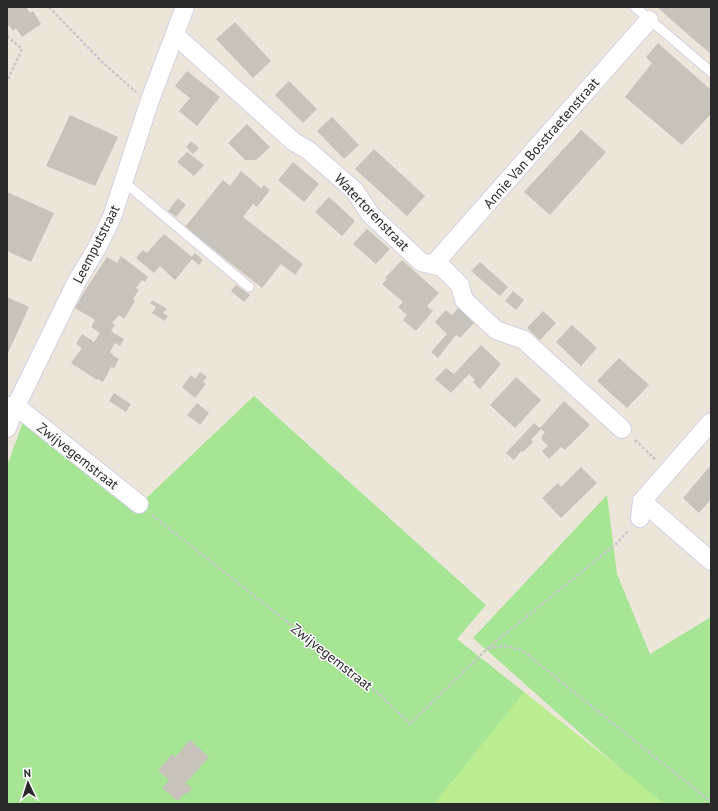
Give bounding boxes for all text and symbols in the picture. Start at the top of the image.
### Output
street label: Annie Van Bosstraetenstraat [479,74,603,212]
street label: Watertorenstraat [331,170,414,255]
street label: Leemputstraat [69,201,124,286]
street label: Zwijvegemstraat [34,419,123,494]
street label: Zwijvegemstraat [288,620,377,695]
north arrow [8,763,48,803]
text: N [23,766,31,780]

